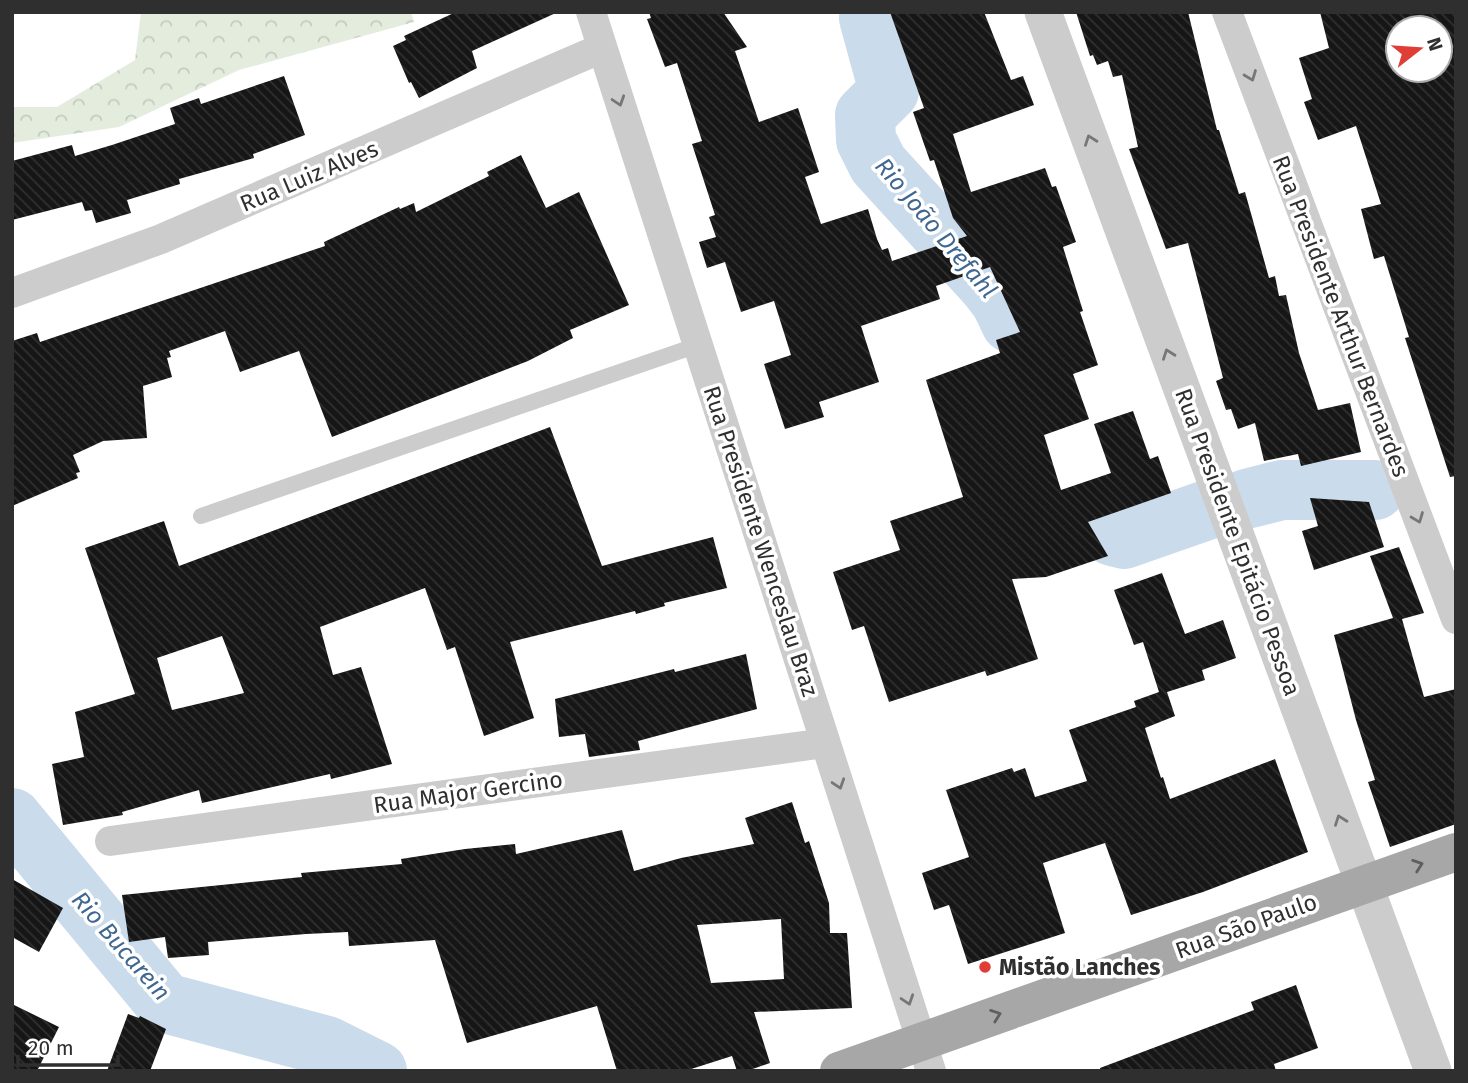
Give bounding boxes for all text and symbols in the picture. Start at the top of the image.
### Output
north arrow [1384,14,1454,84]
text: N [1422,35,1448,54]
one-way arrow [1243,70,1257,82]
one-way arrow [611,94,625,106]
street label: Rua Luiz Alves [236,134,382,218]
one-way arrow [1084,135,1098,147]
street label: Rua Presidente Arthur Bernardes [1267,151,1415,481]
water label: Rio João Drefahl [869,152,1003,304]
one-way arrow [1163,348,1177,360]
street label: Rua Presidente Wenceslau Braz [697,382,825,700]
street label: Rua Presidente Epitácio Pessoa [1169,384,1307,700]
one-way arrow [1409,512,1423,524]
street label: Rua Major Gercino [372,765,564,819]
one-way arrow [830,777,845,789]
one-way arrow [1334,815,1348,827]
one-way arrow [1411,859,1423,873]
water label: Rio Bucarein [66,886,176,1006]
street label: Rua São Paulo [1171,887,1321,965]
place label: Mistão Lanches [999,953,1160,981]
marker: Mistão Lanches [977,959,993,975]
one-way arrow [900,994,914,1006]
one-way arrow [989,1009,1001,1023]
scale bar [18,1024,117,1068]
text: 20 m [28,1035,74,1061]

